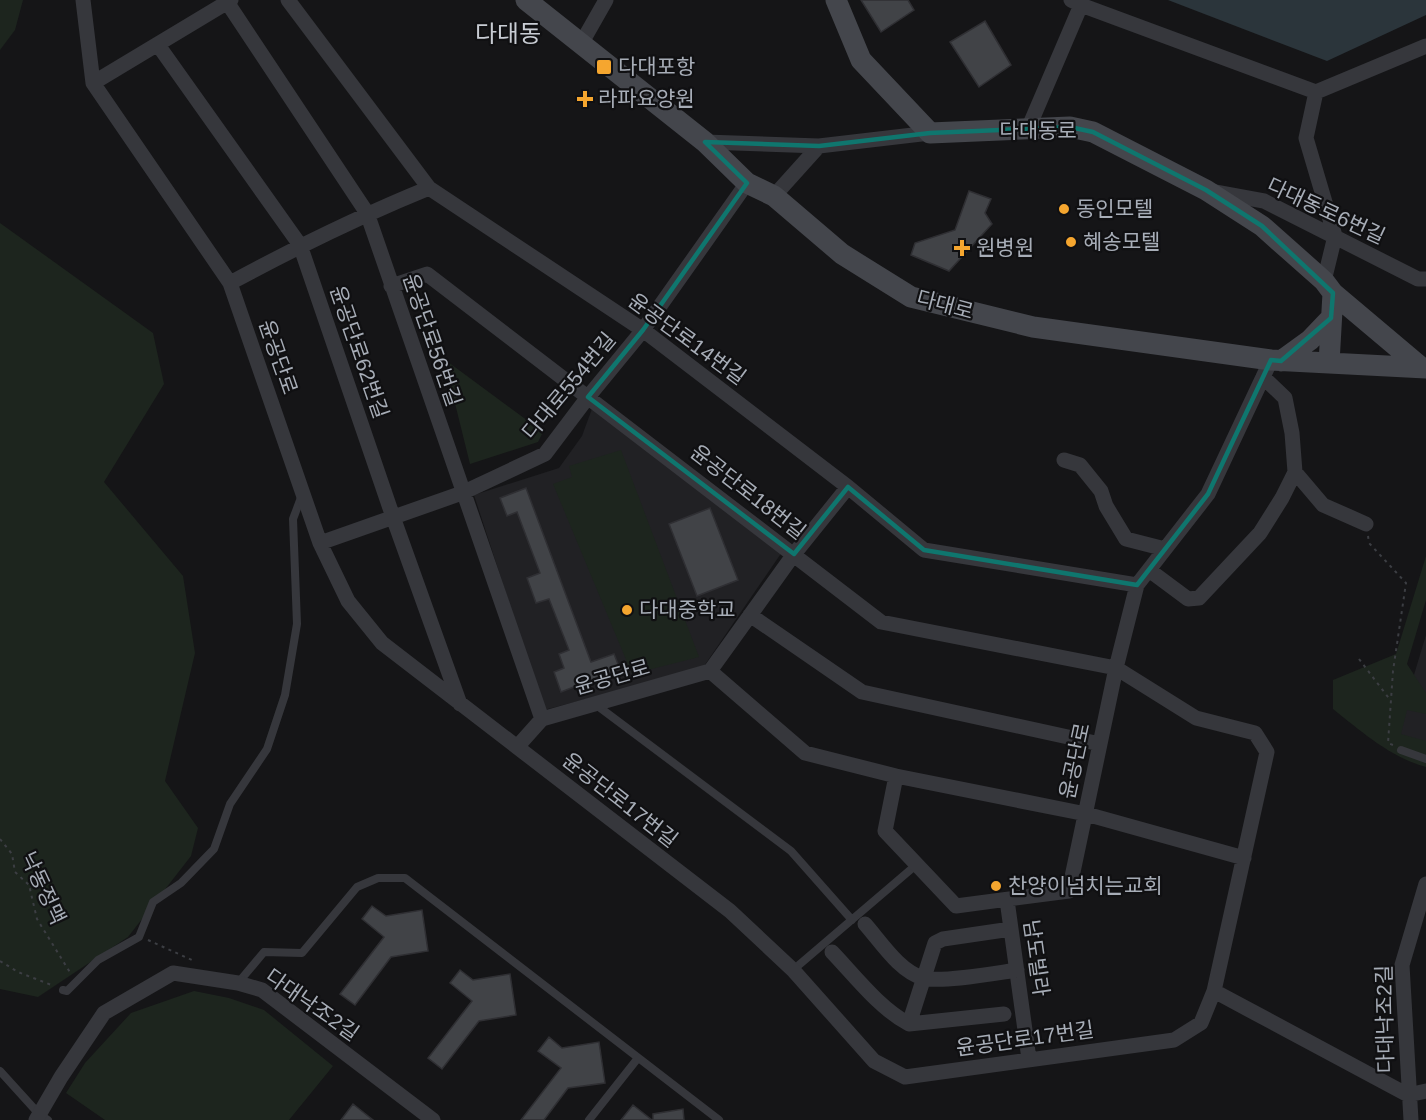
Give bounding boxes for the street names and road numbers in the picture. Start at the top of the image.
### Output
street label: 다대동로 [999,119,1077,142]
street label: 다대동로6번길 [1264,173,1389,248]
street label: 윤공단로56번길 [399,270,466,409]
street label: 윤공단로62번길 [326,282,393,421]
street label: 다대로 [914,286,976,323]
street label: 윤공단로14번길 [624,288,750,389]
street label: 윤공단로 [255,317,302,397]
street label: 다대로554번길 [517,328,620,443]
street label: 윤공단로18번길 [686,440,810,544]
street label: 윤공단로 [572,655,652,698]
street label: 윤공단로 [1055,721,1094,801]
street label: 윤공단로17번길 [558,748,682,852]
street label: 낙동정맥 [17,848,70,928]
street label: 남도빌라 [1020,918,1053,998]
street label: 다대낙조2길 [261,964,363,1045]
street label: 다대낙조2길 [1372,965,1397,1073]
street label: 윤공단로17번길 [954,1017,1095,1060]

